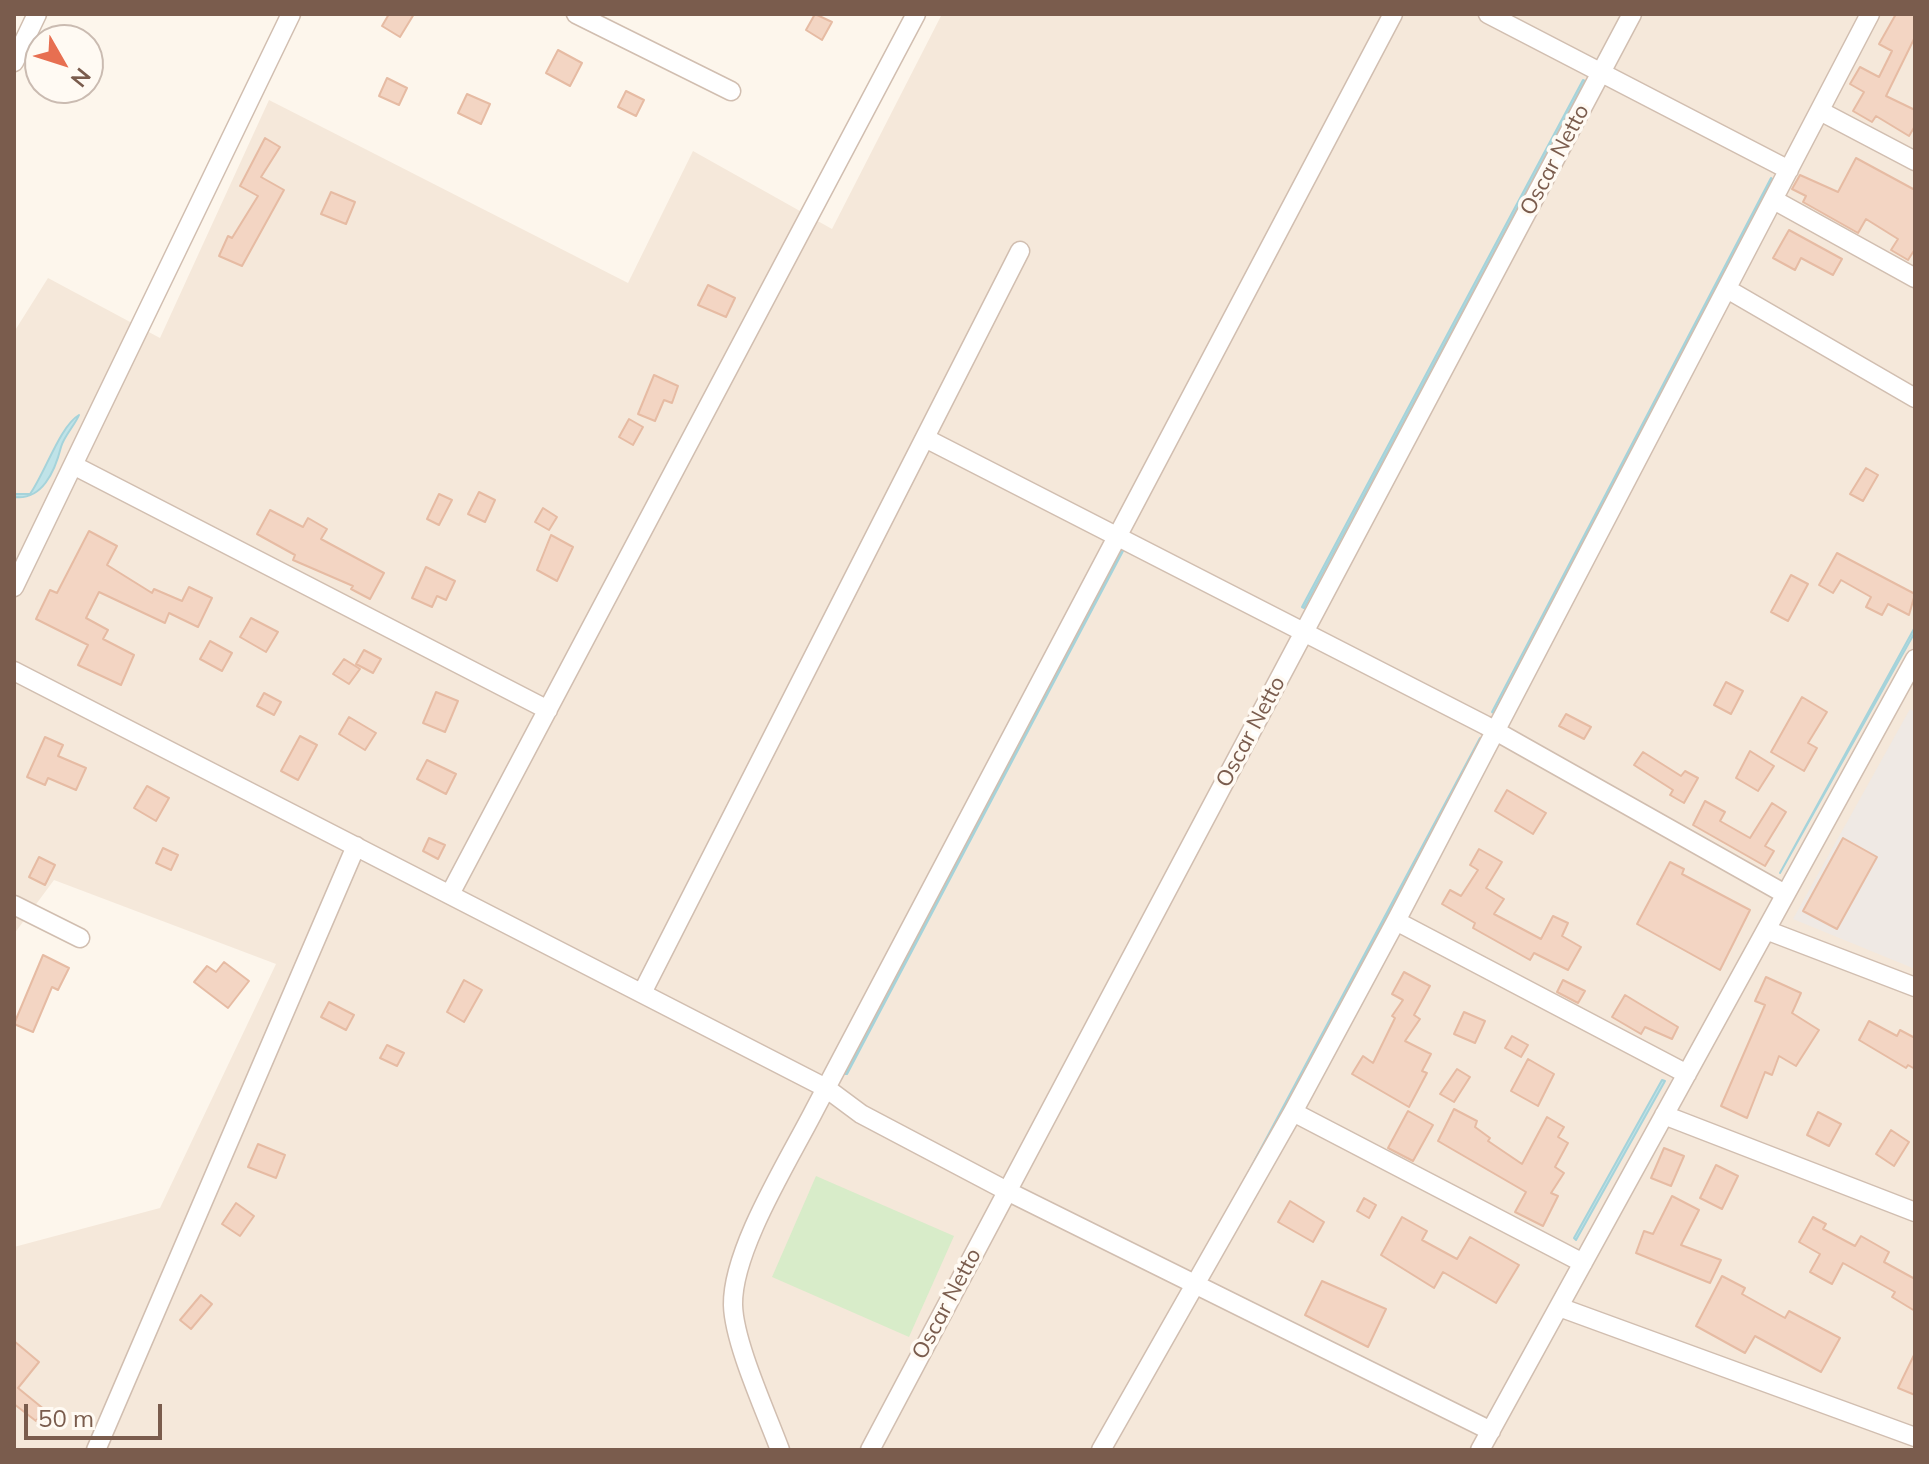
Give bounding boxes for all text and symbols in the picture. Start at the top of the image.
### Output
north arrow [24,24,104,104]
text: N [65,63,97,93]
street label: Oscar Netto [1515,100,1595,220]
street label: Oscar Netto [1211,672,1291,792]
street label: Oscar Netto [907,1244,987,1364]
scale bar [28,1388,166,1438]
text: 50 m [38,1403,94,1433]

